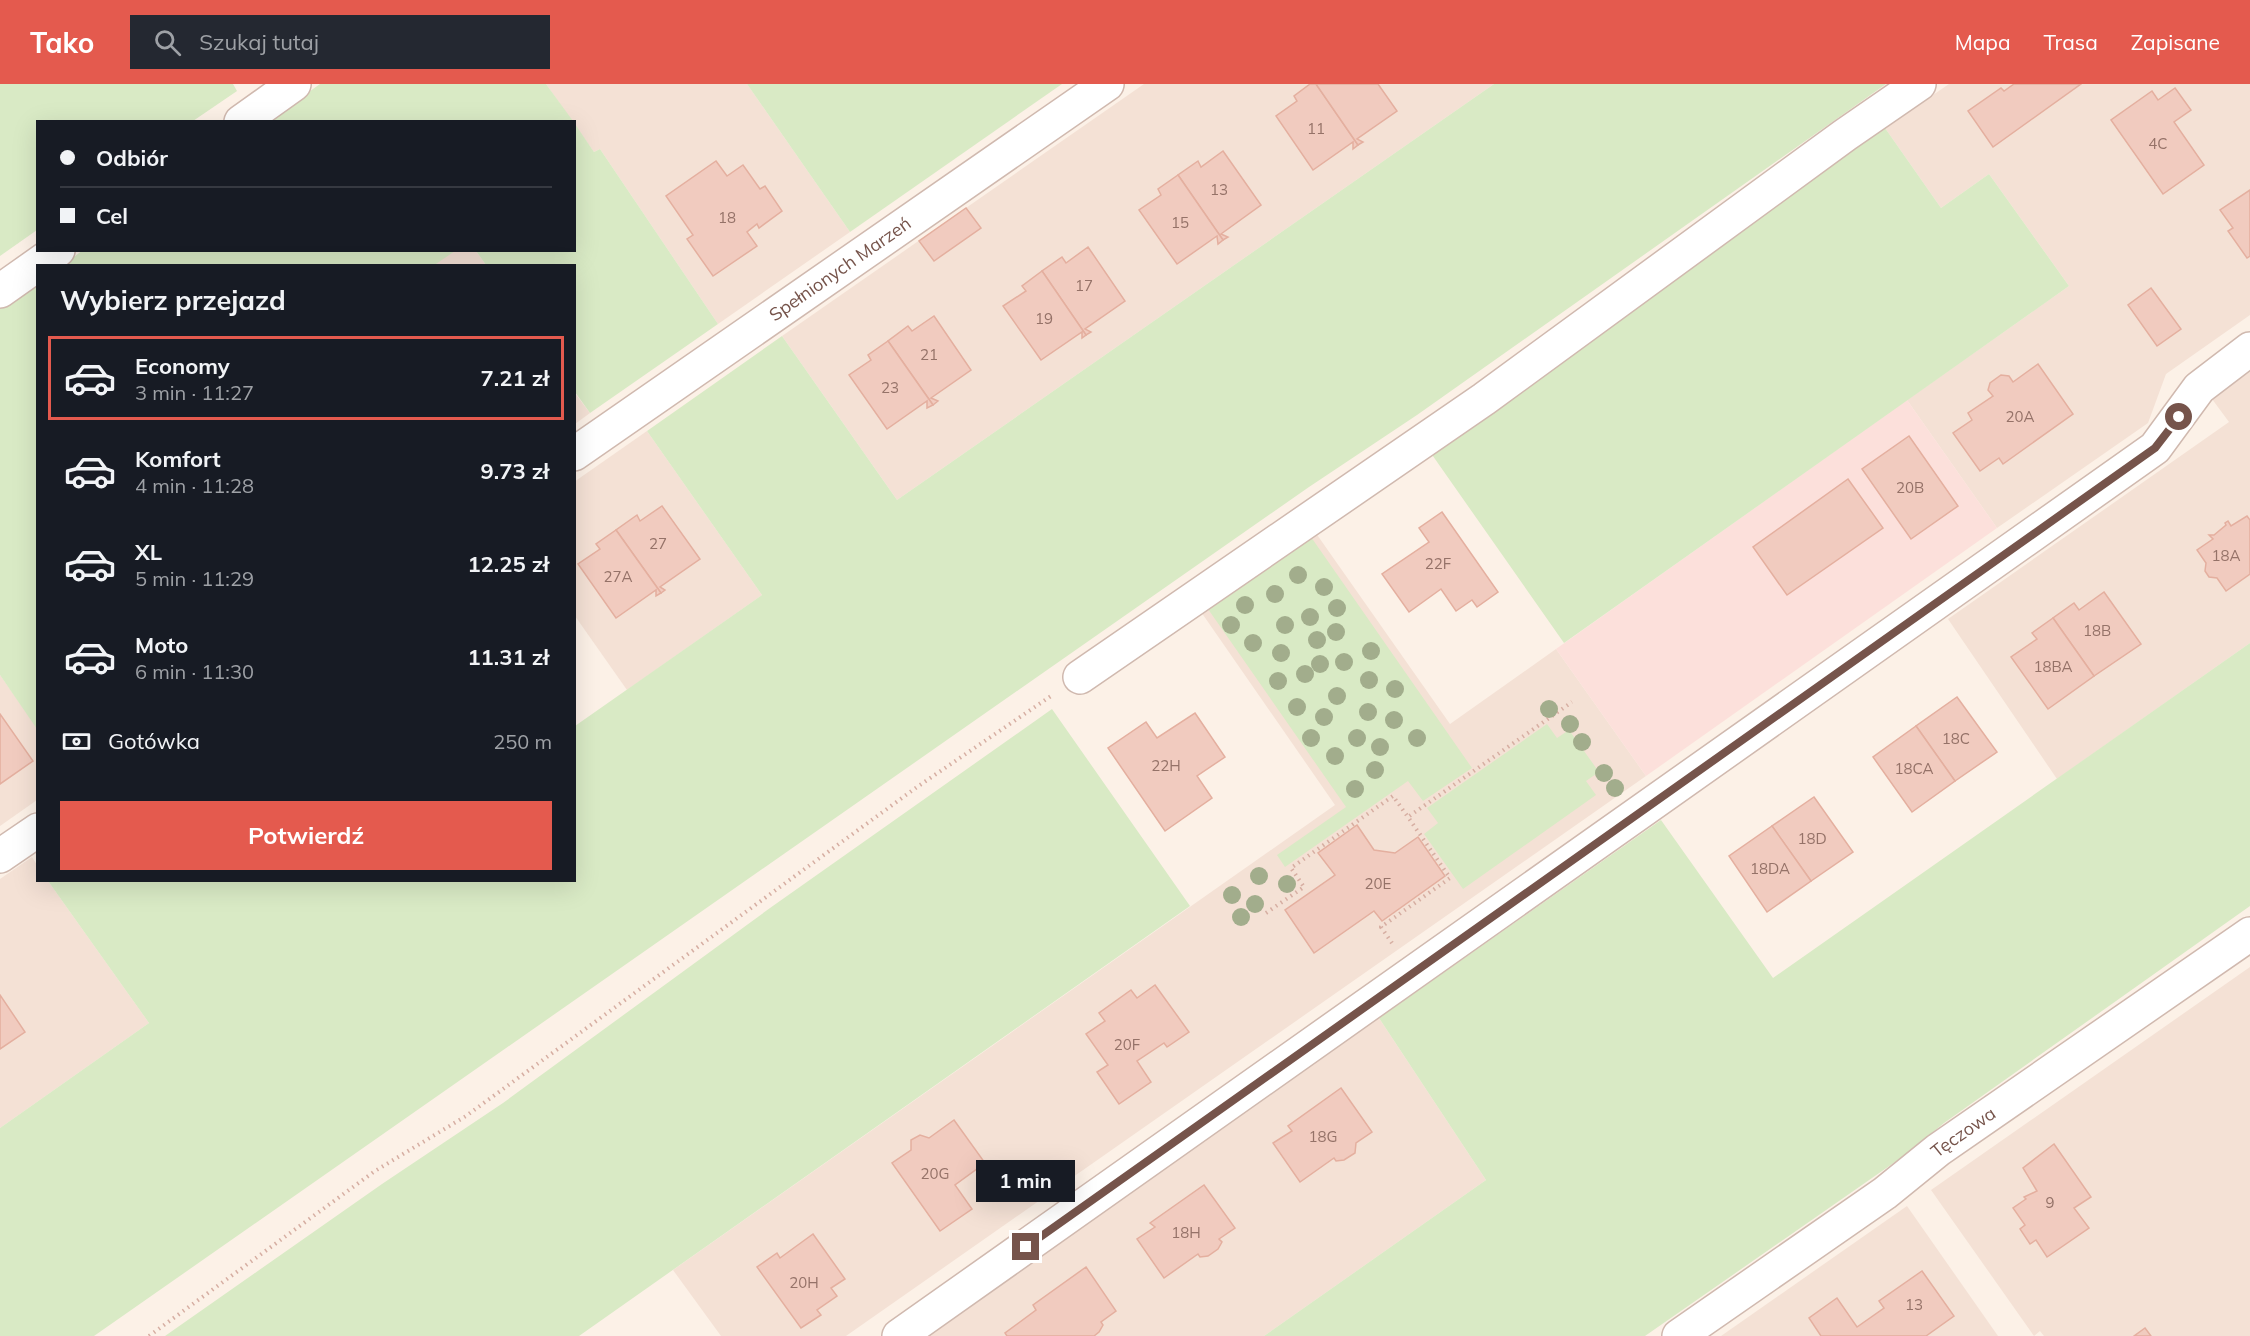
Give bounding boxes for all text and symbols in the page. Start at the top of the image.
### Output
search box [130,15,550,69]
text: Tako [30,25,94,60]
icon: search [151,26,184,59]
text: Szukaj tutaj [199,28,319,56]
text: Mapa [1955,29,2011,55]
text: Trasa [2044,29,2098,55]
text: Zapisane [2131,29,2220,55]
house number: 11 [1307,119,1325,138]
house number: 4C [2148,134,2168,153]
text: Odbiór [96,144,168,172]
house number: 13 [1210,180,1228,199]
text: Cel [96,202,128,230]
house number: 18 [718,208,736,227]
street label: Spełnionych Marzeń [764,212,915,326]
house number: 15 [1171,213,1189,232]
house number: 17 [1075,276,1093,295]
text: Wybierz przejazd [60,283,286,317]
house number: 19 [1035,309,1053,328]
house number: 21 [920,345,938,364]
icon: car [63,351,117,405]
text: Economy [135,352,230,380]
text: 7.21 zł [481,364,549,392]
house number: 23 [881,378,899,397]
text: 3 min · 11:27 [135,380,254,405]
route start [2165,403,2192,430]
house number: 20A [2005,407,2035,426]
icon: car [63,444,117,498]
text: Komfort [135,445,221,473]
text: 9.73 zł [481,457,549,485]
text: 4 min · 11:28 [135,473,254,498]
house number: 20B [1896,478,1924,497]
house number: 27 [649,534,667,553]
icon: car [63,537,117,591]
text: XL [135,538,162,566]
house number: 18A [2211,546,2241,565]
text: 12.25 zł [467,550,549,578]
house number: 22F [1425,554,1451,573]
text: 5 min · 11:29 [135,566,254,591]
house number: 27A [603,567,633,586]
house number: 18B [2083,621,2111,640]
icon: car [63,630,117,684]
text: Moto [135,631,188,659]
text: 11.31 zł [467,643,549,671]
house number: 18BA [2033,657,2073,676]
text: 6 min · 11:30 [135,659,254,684]
icon: cash [60,725,93,758]
text: Gotówka [108,727,200,755]
text: 250 m [493,729,552,754]
house number: 18C [1942,729,1970,748]
house number: 22H [1151,756,1181,775]
house number: 18CA [1894,759,1934,778]
button: Potwierdź [60,801,552,870]
house number: 18D [1797,829,1827,848]
house number: 18DA [1750,859,1790,878]
house number: 20E [1365,874,1392,893]
house number: 20F [1114,1035,1140,1054]
street label: Tęczowa [1926,1101,2000,1162]
house number: 18G [1309,1127,1337,1146]
callout: 1 min [976,1160,1076,1202]
house number: 20G [921,1164,949,1183]
text: 1 min [999,1168,1052,1193]
house number: 9 [2045,1193,2055,1212]
house number: 18H [1171,1223,1201,1242]
route end [1012,1233,1039,1260]
house number: 20H [789,1273,819,1292]
house number: 13 [1905,1295,1923,1314]

